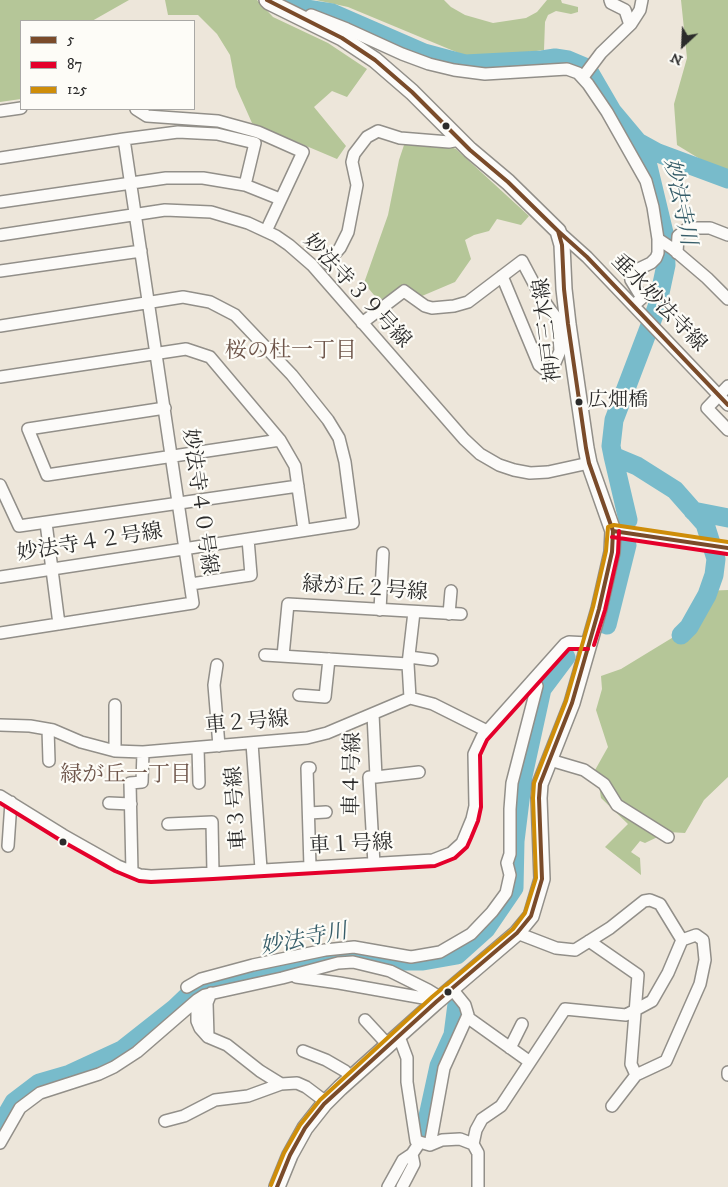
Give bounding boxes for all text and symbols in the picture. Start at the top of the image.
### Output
legend [20,20,195,110]
north arrow [658,20,708,70]
text: 5 [67,30,74,49]
text: N [668,48,686,69]
text: 87 [67,55,82,74]
text: 125 [67,80,87,99]
unlabelled marker [441,121,451,131]
water label: 妙法寺川 [656,156,700,248]
street label: 妙法寺３９号線 [297,230,415,354]
street label: 垂水妙法寺線 [605,250,711,358]
street label: 神戸三木線 [530,276,568,384]
district label: 桜の杜一丁目 [225,339,357,365]
place label: 広畑橋 [588,390,648,414]
marker: 広畑橋 [574,397,584,407]
street label: 妙法寺４０号線 [175,427,221,577]
street label: 妙法寺４２号線 [15,520,165,568]
street label: 緑が丘２号線 [301,573,429,607]
street label: 車２号線 [204,708,290,740]
street label: 車４号線 [341,732,367,816]
district label: 緑が丘一丁目 [60,763,192,789]
street label: 車３号線 [223,765,253,851]
street label: 車１号線 [308,831,394,861]
unlabelled marker [58,837,68,847]
water label: 妙法寺川 [258,920,350,962]
unlabelled marker [443,987,453,997]

